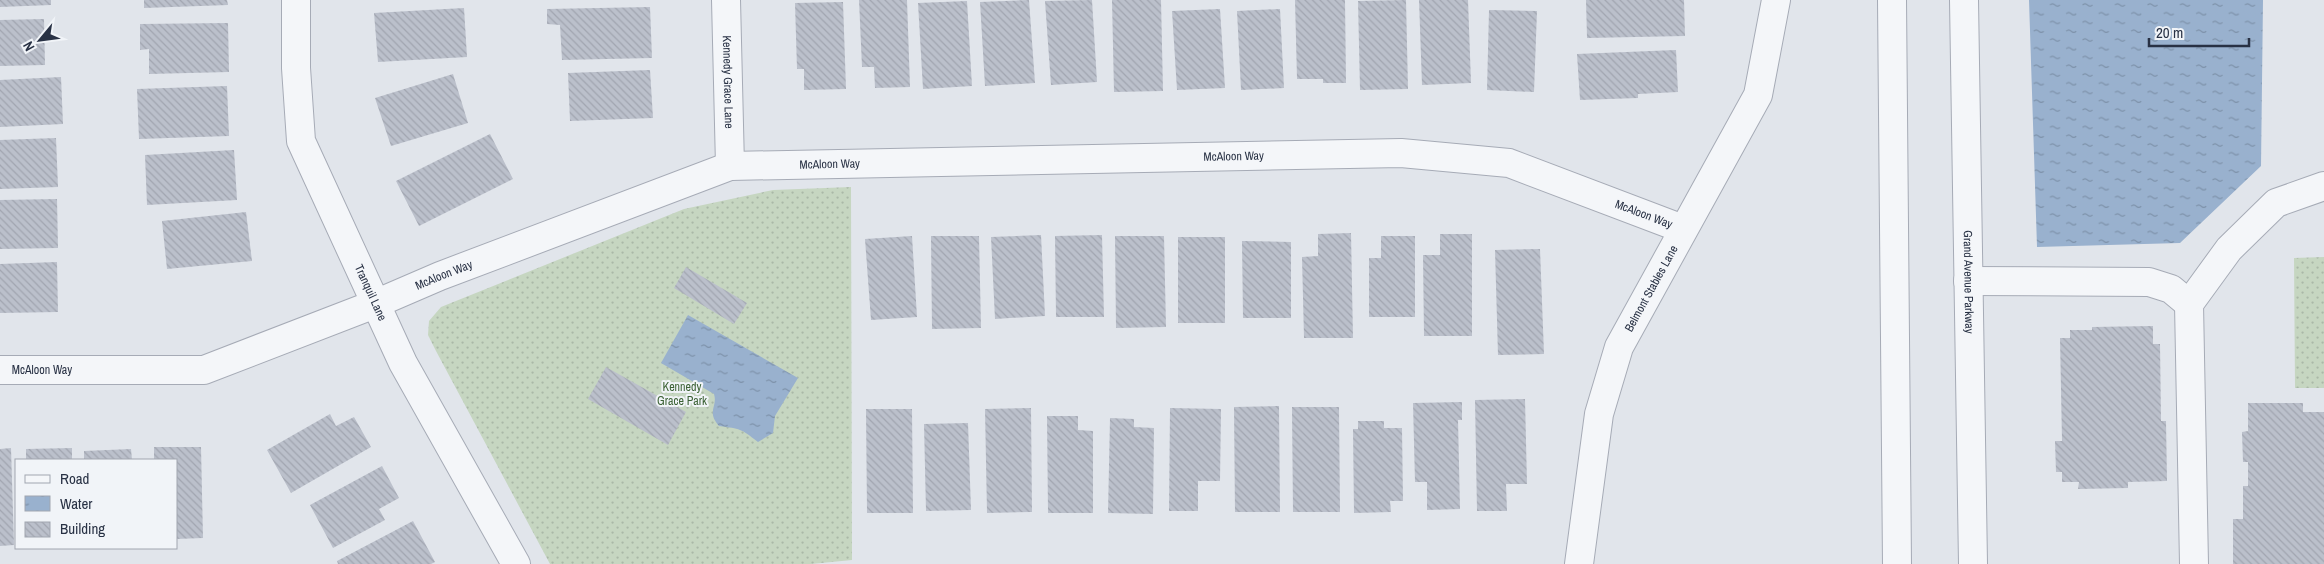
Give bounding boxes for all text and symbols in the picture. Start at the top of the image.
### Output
north arrow [15,15,65,65]
scale bar [2149,15,2249,47]
text: 20 m [2156,22,2183,43]
street label: Kennedy Grace Lane [719,35,737,129]
text: N [19,38,39,54]
street label: McAloon Way [1203,148,1264,165]
street label: McAloon Way [799,155,860,173]
street label: McAloon Way [1613,196,1675,232]
street label: Grand Avenue Parkway [1960,230,1977,334]
street label: Belmont Stables Lane [1621,242,1682,335]
street label: McAloon Way [413,256,475,294]
street label: Tranquil Lane [351,262,391,323]
street label: McAloon Way [12,362,72,378]
park label: Kennedy Grace Park [657,379,707,409]
legend [15,459,178,549]
text: Road [60,468,89,489]
text: Water [60,493,92,514]
text: Building [60,518,105,539]

